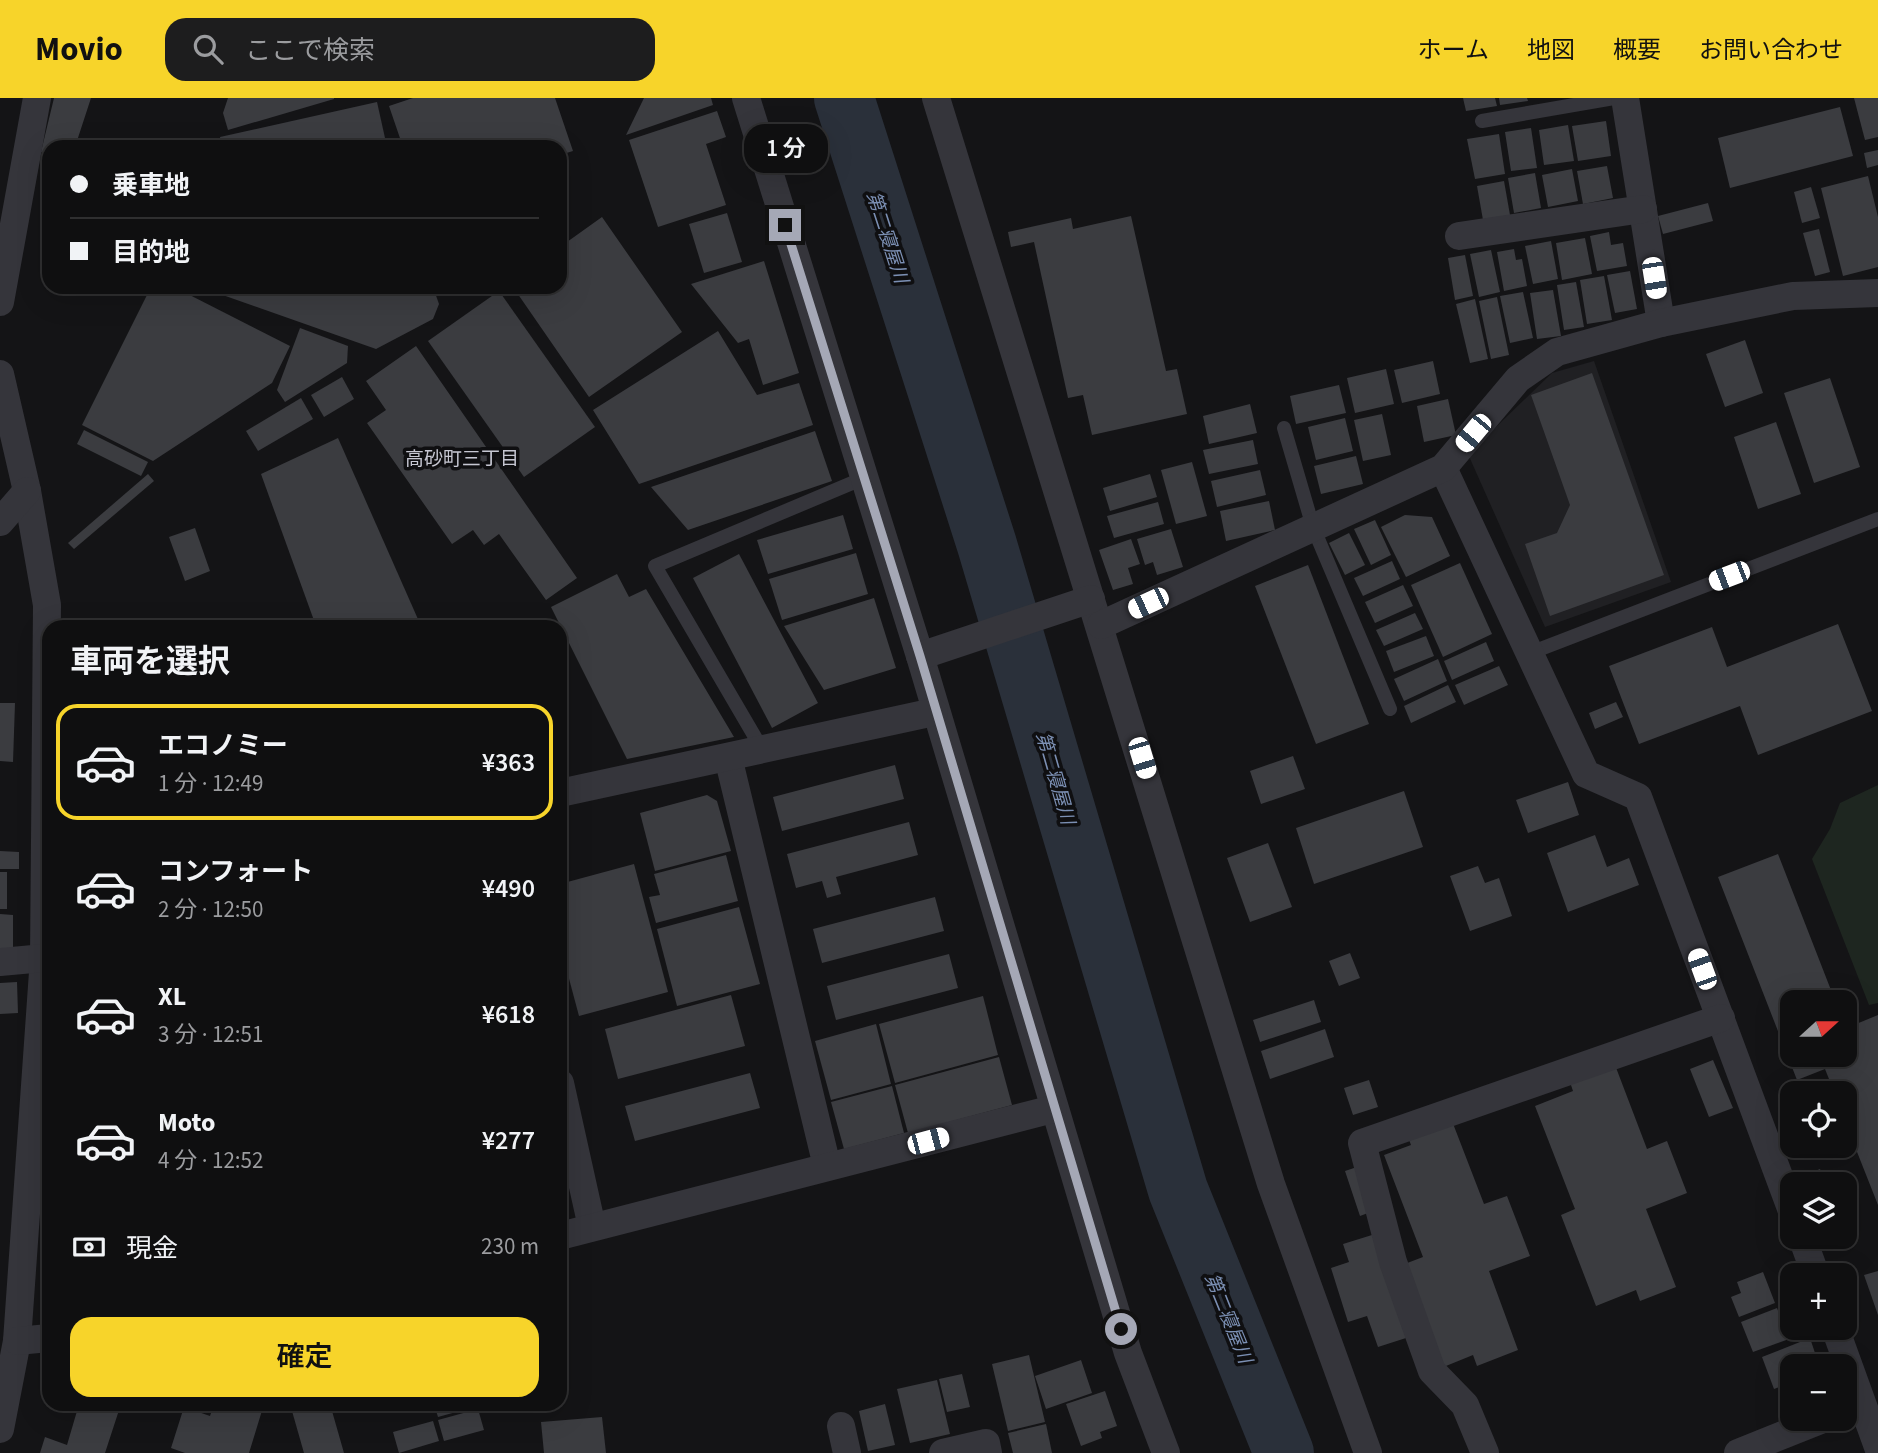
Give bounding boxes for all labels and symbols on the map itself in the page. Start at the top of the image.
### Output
callout: 1 分 [743,123,827,172]
water label: 第二寝屋川 [859,188,915,289]
route end [769,209,801,241]
car [1641,256,1668,300]
car [1452,410,1495,456]
district label: 高砂町三丁目 [405,446,519,473]
car [1706,559,1753,593]
car [1125,585,1172,621]
water label: 第二寝屋川 [1028,729,1081,830]
car [1126,735,1159,781]
car [1685,946,1720,992]
north arrow [1780,990,1857,1068]
car [905,1125,952,1157]
water label: 第二寝屋川 [1197,1269,1259,1370]
route start [1105,1313,1137,1345]

